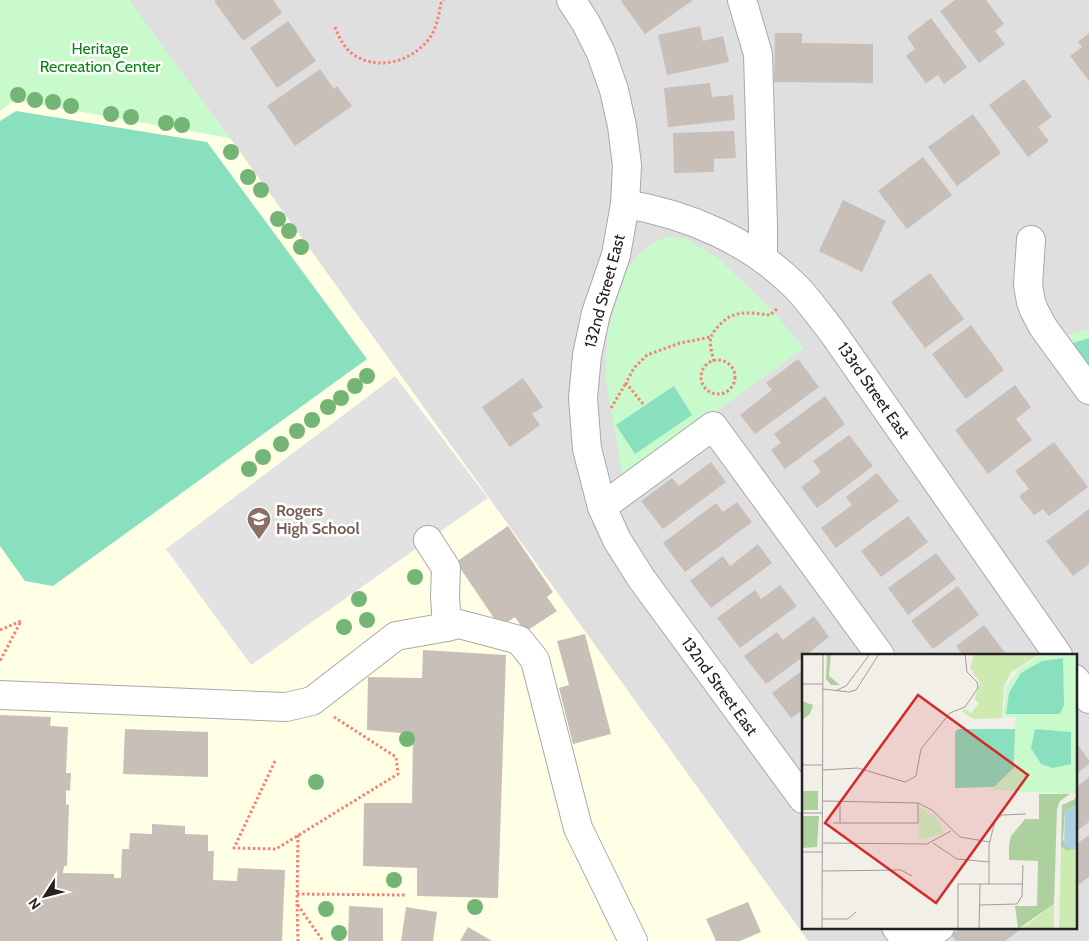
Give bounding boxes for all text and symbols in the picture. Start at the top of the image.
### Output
park label: Heritage Recreation Center [40,39,161,76]
street label: 132nd Street East [580,232,629,350]
street label: 133rd Street East [833,338,914,443]
place label: Rogers High School [276,501,360,538]
school or university icon: Rogers High School [246,506,272,540]
street label: 132nd Street East [678,633,762,740]
inset map [802,654,1076,928]
north arrow [20,871,70,921]
text: N [24,894,45,913]

